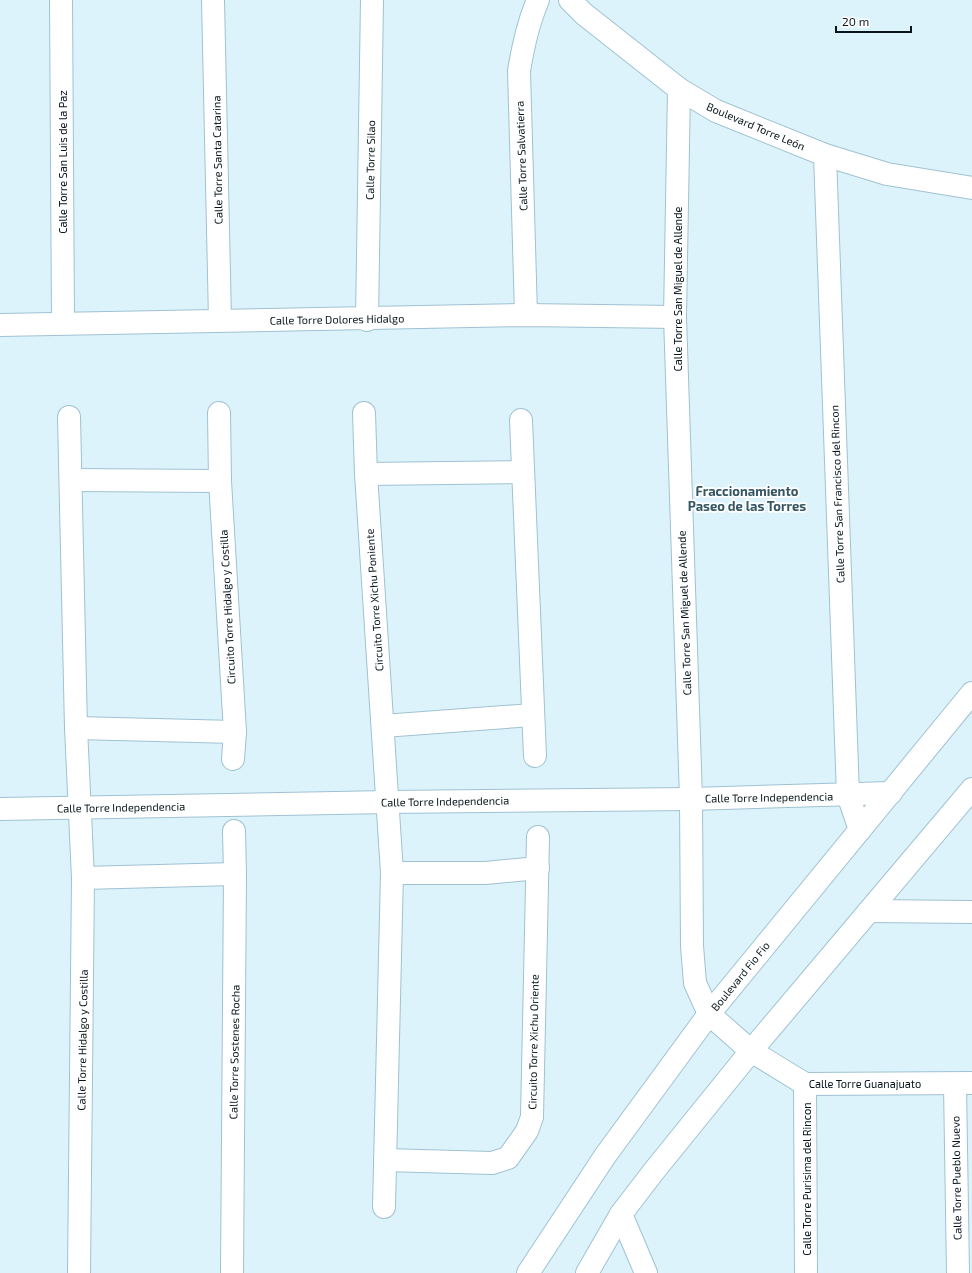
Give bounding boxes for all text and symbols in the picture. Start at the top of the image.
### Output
scale bar [836,8,911,34]
text: 20 m [842,14,869,28]
street label: Calle Torre San Luis de la Paz [56,90,69,234]
street label: Calle Torre Santa Catarina [209,95,225,225]
street label: Boulevard Torre León [705,99,807,153]
street label: Calle Torre Salvatierra [513,101,529,211]
street label: Calle Torre Silao [363,120,377,200]
street label: Calle Torre San Miguel de Allende [671,206,684,371]
street label: Calle Torre Dolores Hidalgo [270,311,404,327]
street label: Calle Torre San Francisco del Rincon [827,405,847,583]
district label: Fraccionamiento Paseo de las Torres [688,483,806,514]
street label: Circuito Torre Xichu Poniente [363,528,385,672]
street label: Circuito Torre Hidalgo y Costilla [216,529,238,685]
street label: Calle Torre San Miguel de Allende [675,530,693,696]
street label: Calle Torre Independencia [705,789,833,805]
street label: Calle Torre Independencia [381,793,509,809]
street label: Calle Torre Independencia [57,799,185,815]
street label: Boulevard Fio Fio [708,939,772,1013]
street label: Calle Torre Hidalgo y Costilla [74,969,90,1111]
street label: Circuito Torre Xichu Oriente [525,974,541,1110]
street label: Calle Torre Sostenes Rocha [226,985,242,1119]
street label: Calle Torre Guanajuato [809,1077,921,1091]
street label: Calle Torre Purisima del Rincon [800,1102,813,1256]
street label: Calle Torre Pueblo Nuevo [948,1116,964,1240]

